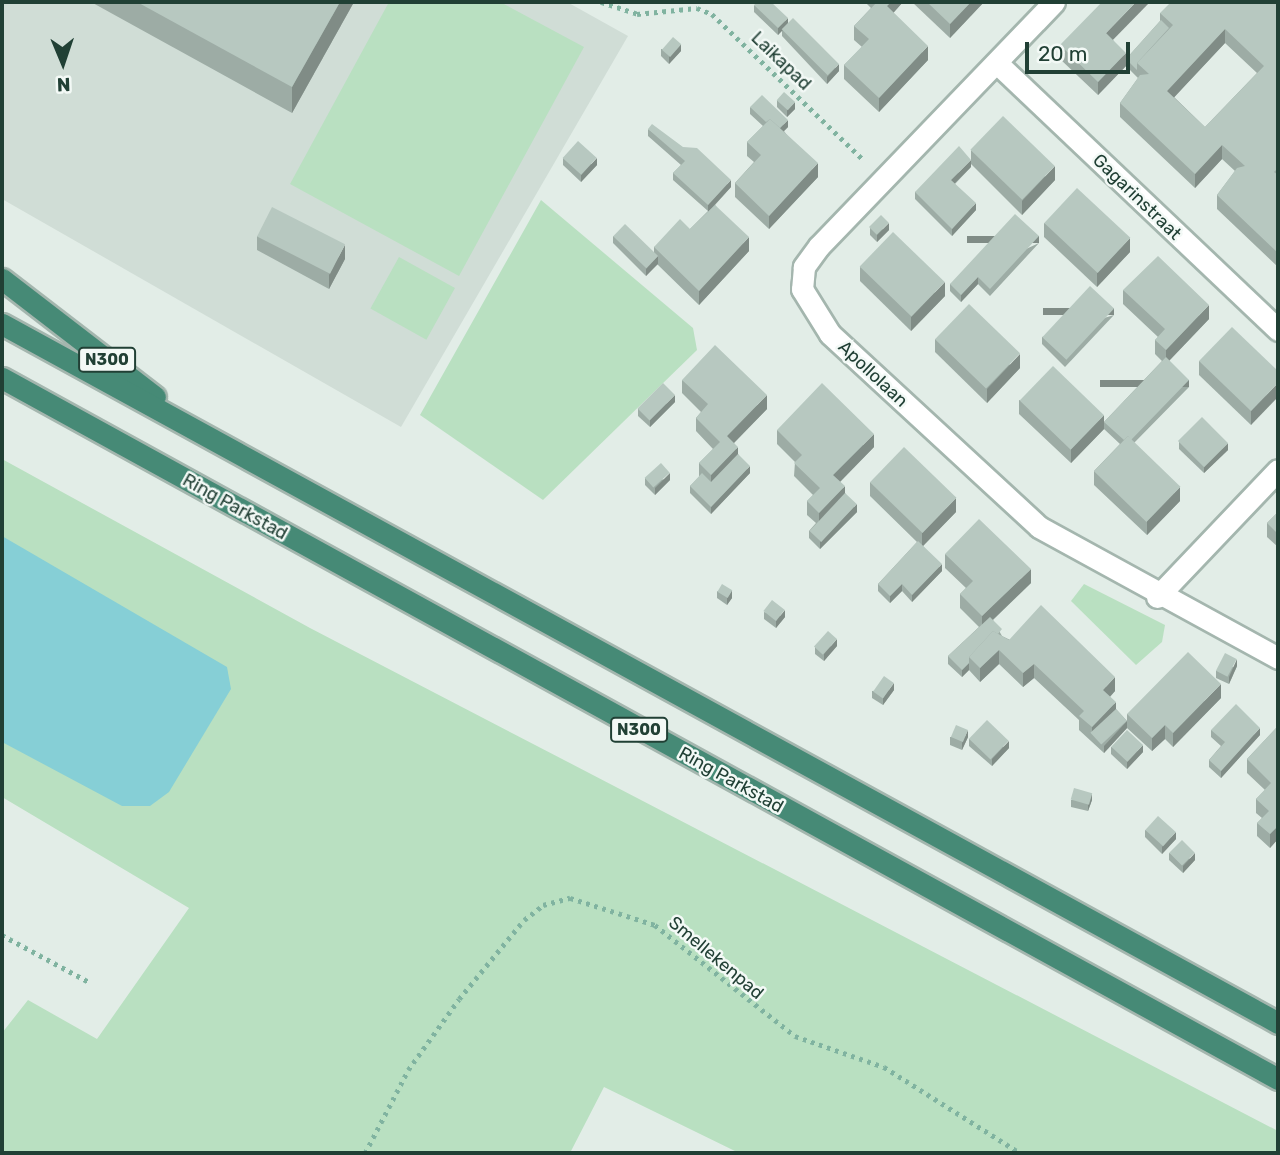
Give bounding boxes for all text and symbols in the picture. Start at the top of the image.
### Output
street label: Laikapad [747,27,815,95]
north arrow [28,28,98,98]
scale bar [1028,28,1133,72]
text: 20 m [1038,41,1087,66]
text: N [57,73,71,96]
street label: Gagarinstraat [1088,149,1186,245]
street label: Apollolaan [834,336,912,412]
road number: N300 [77,348,137,372]
street label: Ring Parkstad [179,469,291,545]
road number: N300 [609,718,669,743]
street label: Ring Parkstad [675,742,787,818]
street label: Smellekenpad [664,912,768,1004]

